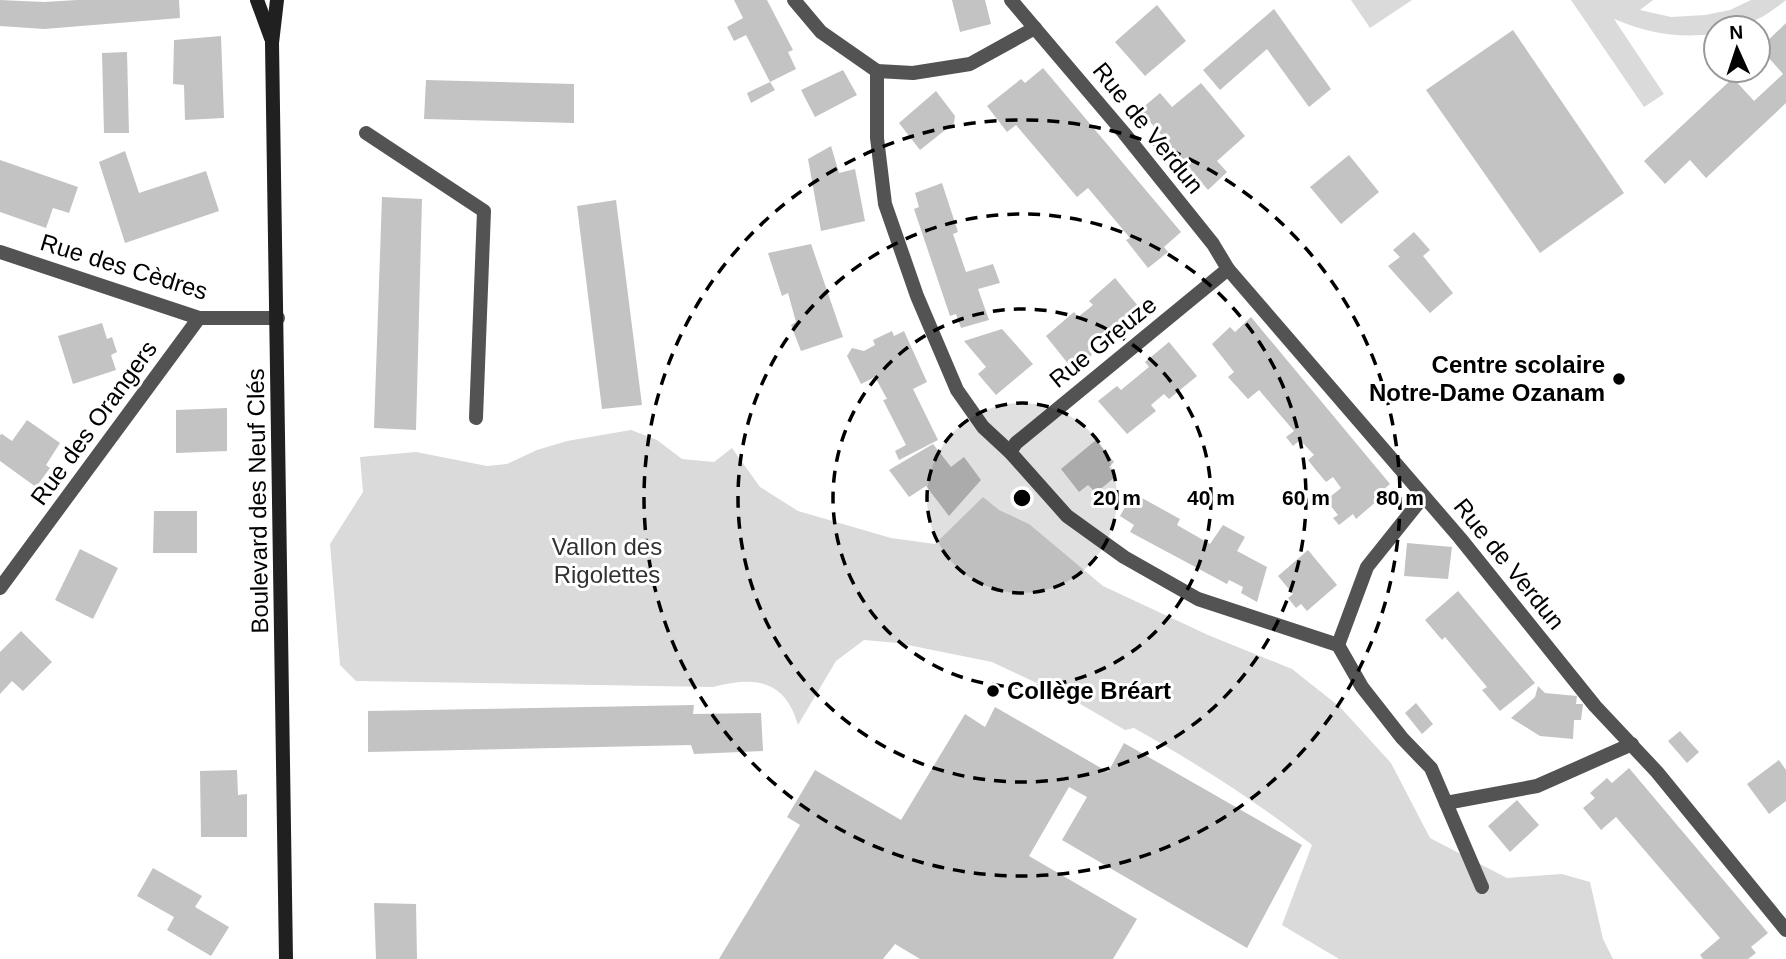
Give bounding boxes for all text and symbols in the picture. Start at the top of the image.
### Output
north arrow [1702,14,1772,84]
text: N [1729,22,1744,43]
street label: Rue de Verdun [1088,57,1209,198]
street label: Rue des Cèdres [37,228,211,305]
street label: Rue Greuze [1044,290,1161,393]
street label: Rue des Orangers [25,335,162,510]
place label: Centre scolaire Notre-Dame Ozanam [1369,351,1605,406]
street label: Boulevard des Neuf Clés [242,368,273,634]
marker: Centre scolaire Notre-Dame Ozanam [1611,371,1627,387]
centre of rings [1010,486,1034,510]
text: 20 m [1093,486,1141,509]
text: 40 m [1187,486,1235,509]
text: 60 m [1282,486,1330,509]
text: 80 m [1376,486,1424,509]
street label: Rue de Verdun [1449,493,1570,634]
park label: Vallon des Rigolettes [552,533,662,588]
place label: Collège Bréart [1007,677,1171,704]
marker: Collège Bréart [985,683,1001,699]

